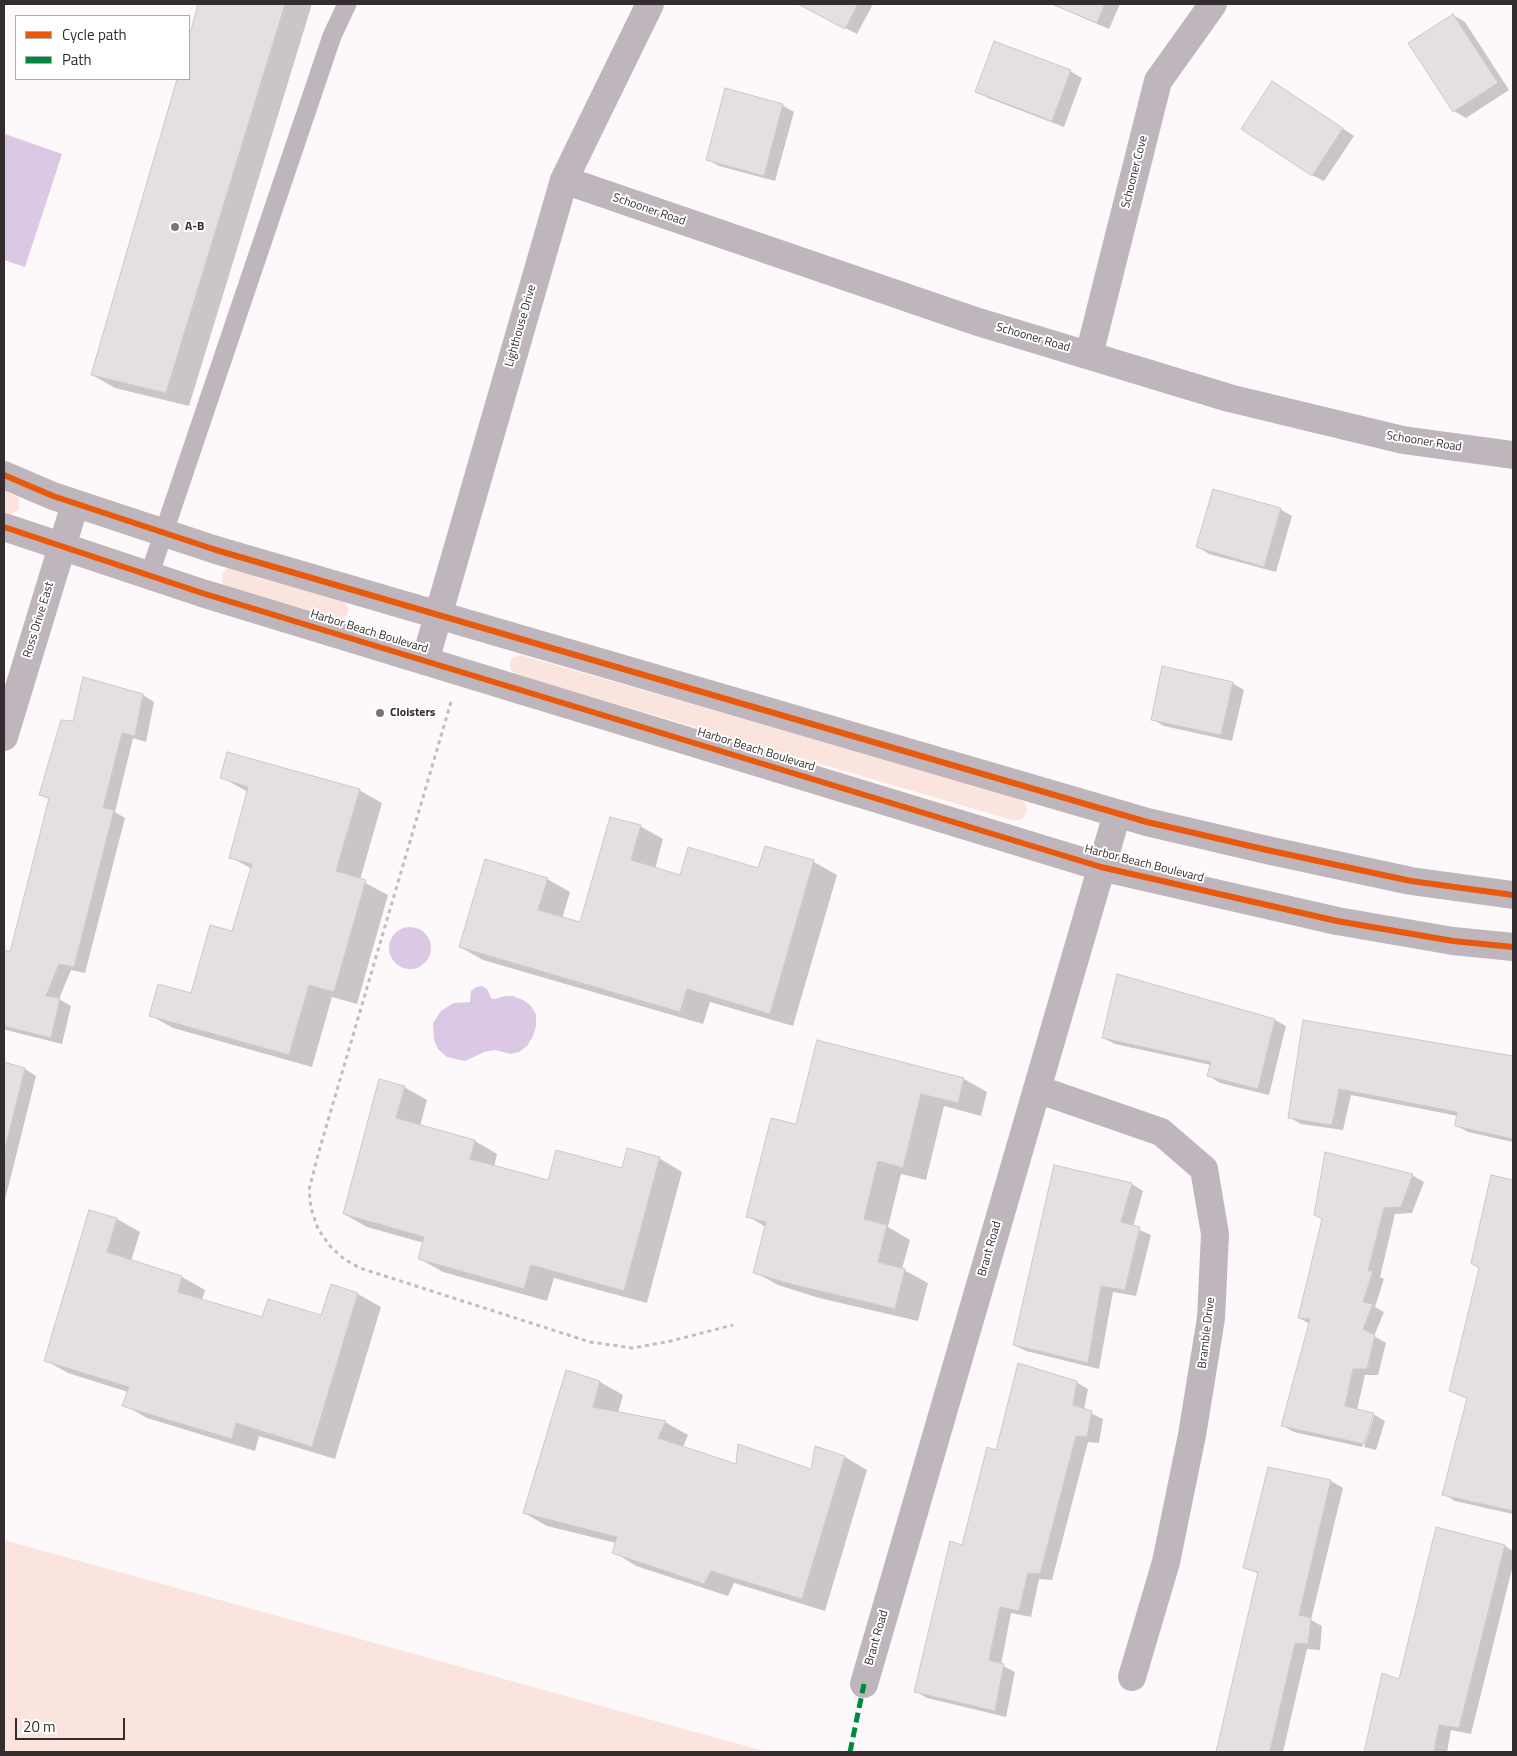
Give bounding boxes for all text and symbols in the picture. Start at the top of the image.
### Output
legend [15,15,190,80]
text: Cycle path [62,23,127,46]
text: Path [62,48,92,71]
street label: Schooner Cove [1119,134,1151,210]
street label: Schooner Road [611,191,687,229]
place label: A-B [185,220,204,234]
marker: A-B [169,221,181,233]
street label: Lighthouse Drive [502,283,540,369]
street label: Schooner Road [994,321,1072,355]
street label: Schooner Road [1385,429,1463,455]
street label: Ross Drive East [21,580,57,660]
street label: Harbor Beach Boulevard [308,607,430,657]
place label: Cloisters [390,706,436,720]
marker: Cloisters [374,707,386,719]
street label: Harbor Beach Boulevard [695,725,817,775]
street label: Harbor Beach Boulevard [1083,842,1205,886]
street label: Brant Road [975,1220,1005,1278]
street label: Bramble Drive [1195,1297,1219,1369]
street label: Brant Road [862,1609,892,1667]
scale bar [18,1708,128,1740]
text: 20 m [23,1715,56,1738]

